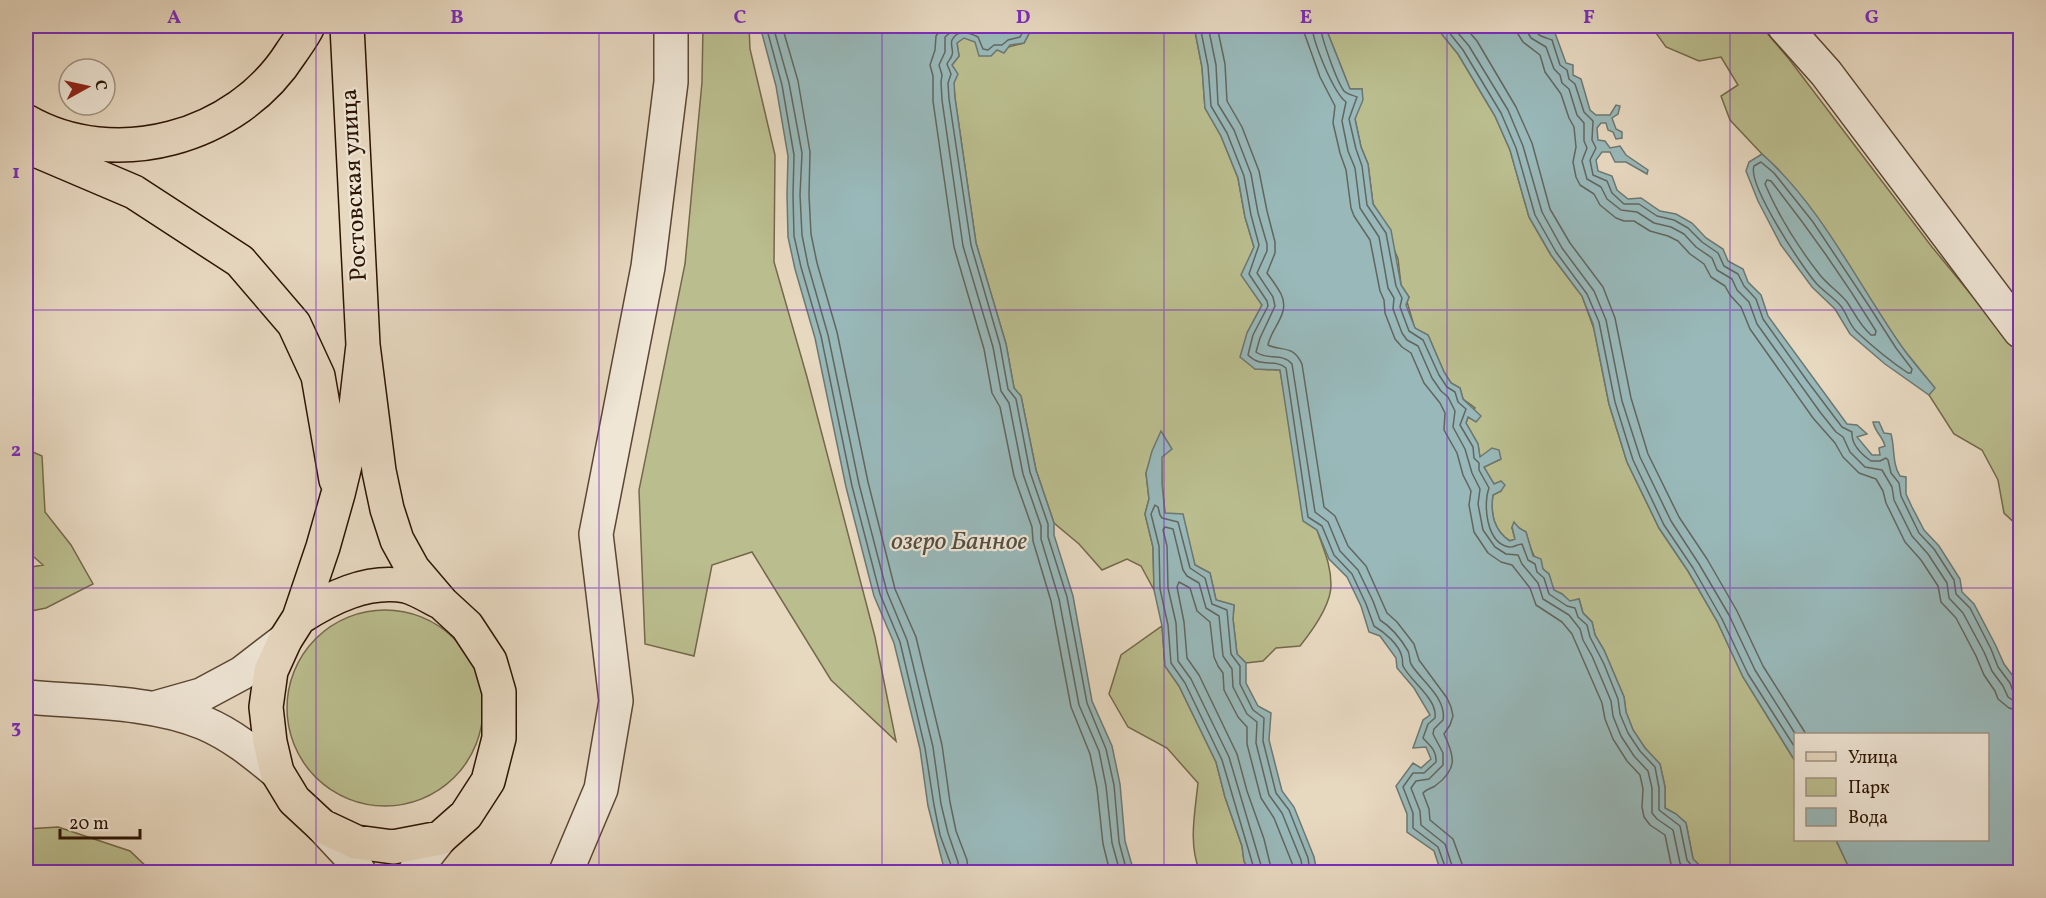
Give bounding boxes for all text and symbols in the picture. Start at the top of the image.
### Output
text: A [167,4,181,32]
text: B [450,4,464,32]
text: C [734,4,747,32]
text: D [1016,4,1030,32]
text: E [1300,4,1312,32]
text: F [1583,4,1595,32]
text: G [1865,4,1879,32]
north arrow [57,57,117,117]
text: С [88,79,111,92]
street label: Ростовская улица [333,88,377,282]
text: 1 [12,159,20,187]
text: 2 [11,437,21,465]
water label: озеро Банное [891,524,1028,560]
text: 3 [11,714,21,742]
legend [1794,733,1989,841]
text: Улица [1848,746,1898,771]
text: Парк [1848,776,1890,801]
scale bar [60,802,140,840]
text: Вода [1848,806,1888,831]
text: 20 m [69,812,109,837]

